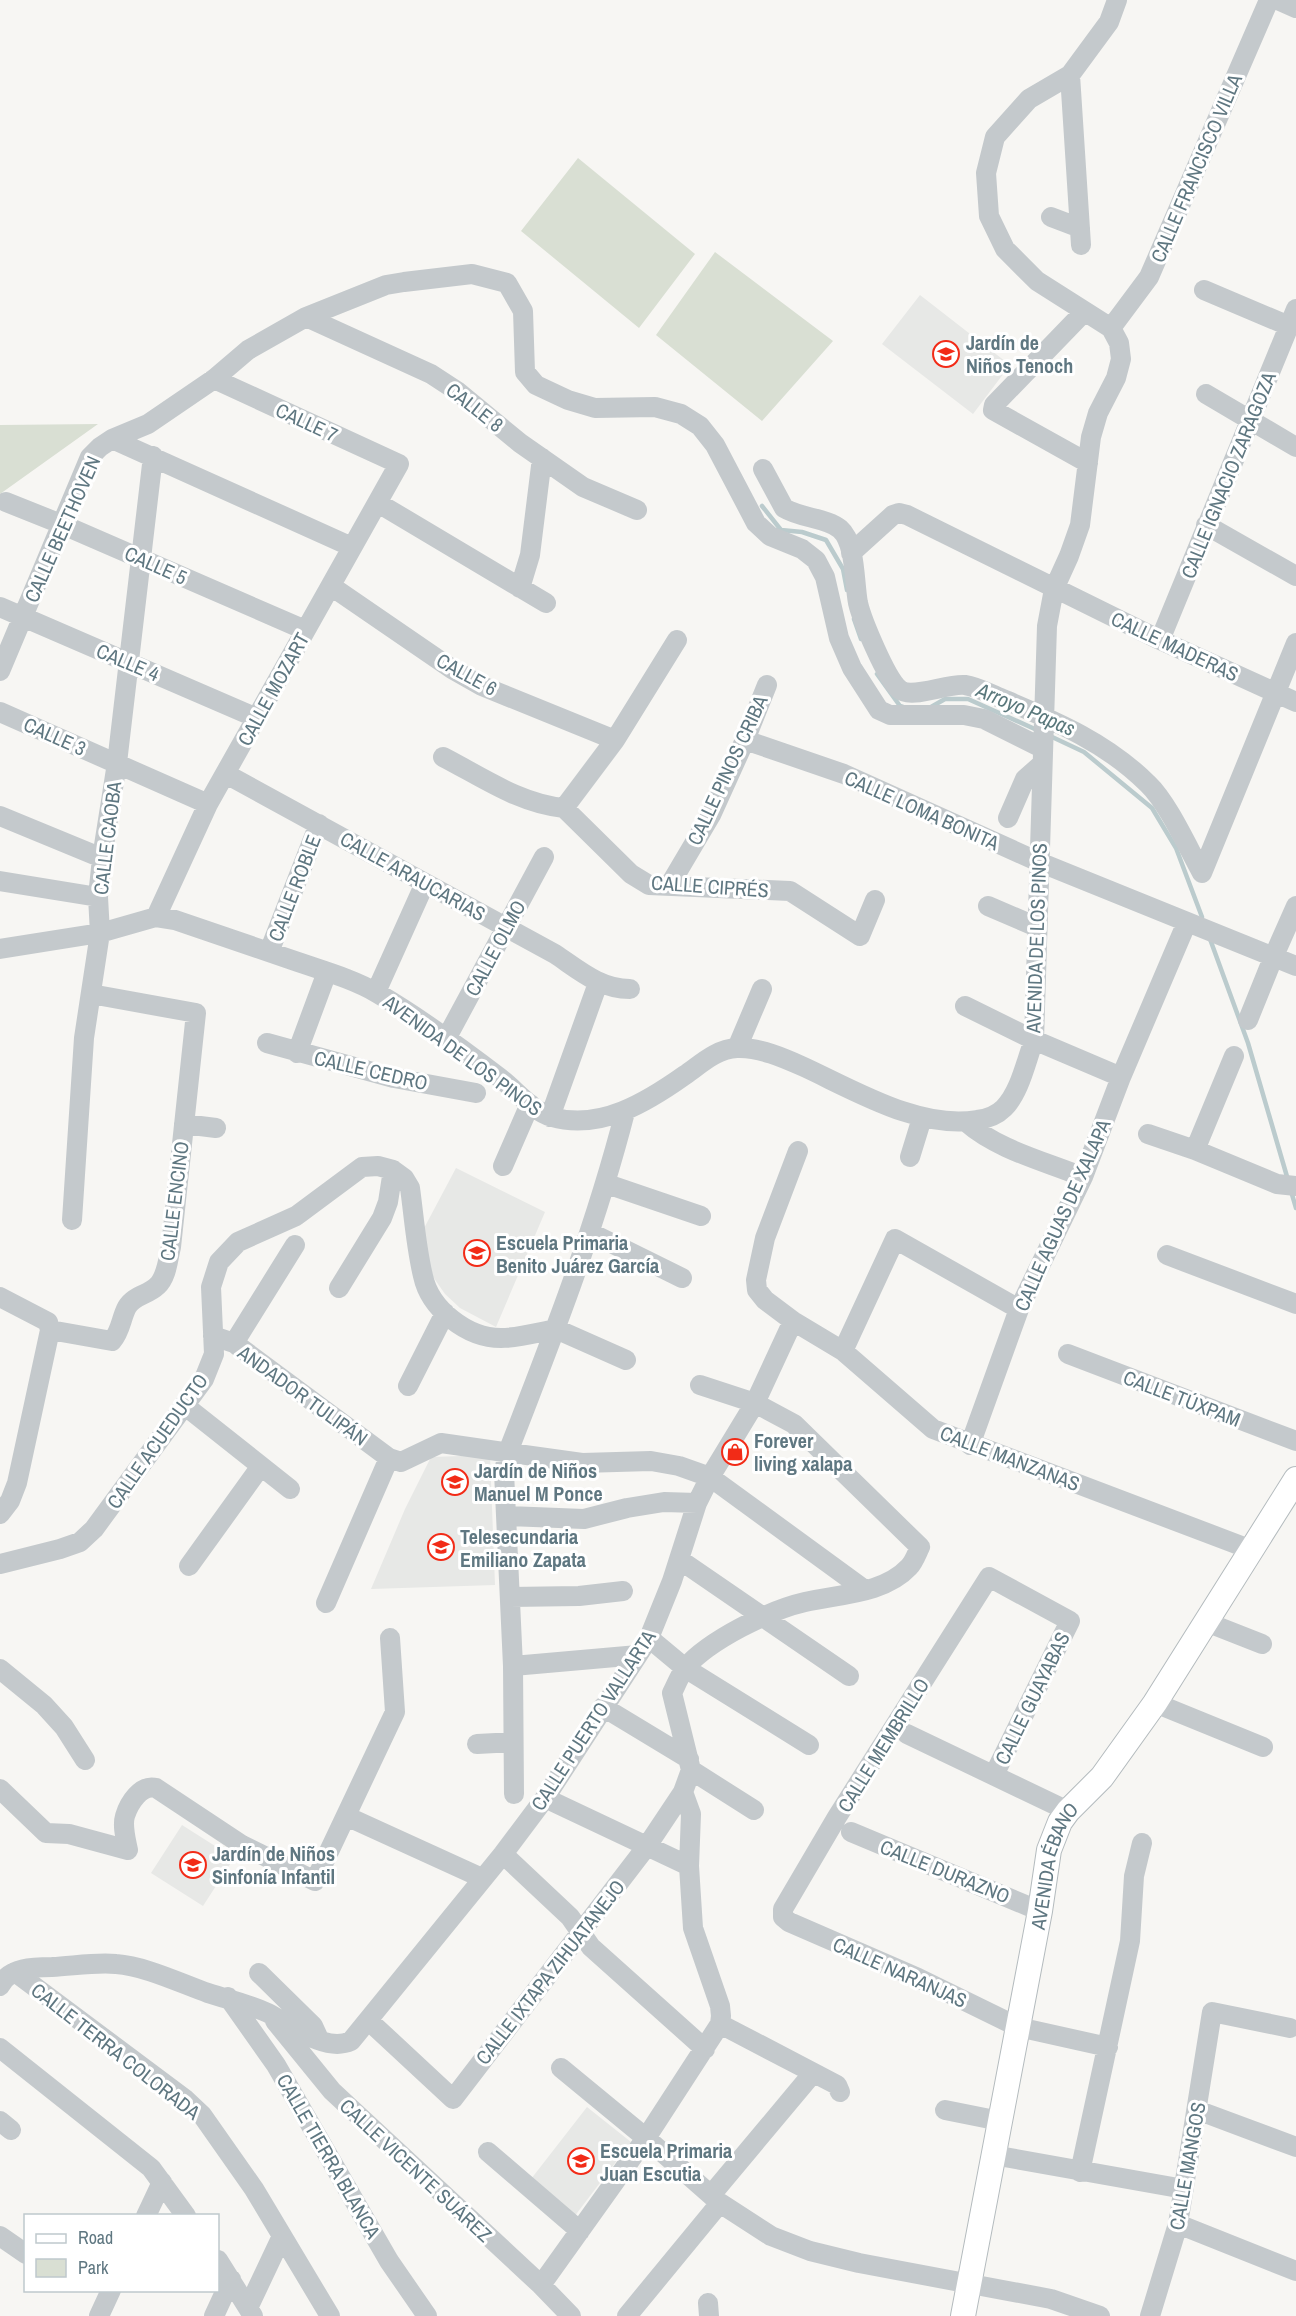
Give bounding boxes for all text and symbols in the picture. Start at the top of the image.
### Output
street label: CALLE FRANCISCO VILLA [1144,70,1248,266]
place label: Jardín de Niños Tenoch [966,329,1073,379]
school or university icon: Jardín de Niños Tenoch [931,339,961,369]
street label: CALLE IGNACIO ZARAGOZA [1174,368,1282,582]
street label: CALLE 8 [441,376,509,438]
street label: CALLE 7 [272,396,342,448]
street label: CALLE BEETHOVEN [18,451,106,607]
street label: CALLE 5 [121,539,191,591]
street label: CALLE MADERAS [1107,605,1243,687]
street label: CALLE MOZART [231,628,315,750]
street label: CALLE 4 [93,637,163,687]
street label: CALLE 6 [432,646,502,702]
water label: Arroyo Papas [971,675,1080,743]
street label: CALLE PINOS CRIBA [680,691,774,849]
street label: CALLE 3 [20,710,90,762]
street label: CALLE LOMA BONITA [840,764,1004,856]
street label: CALLE CAOBA [87,780,127,896]
street label: CALLE ARAUCARIAS [336,825,491,927]
street label: CALLE ROBLE [261,831,327,945]
street label: AVENIDA DE LOS PINOS [1019,842,1053,1035]
street label: CALLE CIPRÉS [650,868,770,904]
street label: CALLE OLMO [458,895,532,1001]
street label: AVENIDA DE LOS PINOS [377,988,548,1122]
street label: CALLE CEDRO [312,1044,430,1096]
street label: CALLE AGUAS DE XALAPA [1007,1115,1117,1315]
street label: CALLE ENCINO [153,1140,195,1262]
place label: Escuela Primaria Benito Juárez García [496,1229,659,1279]
school or university icon: Escuela Primaria Benito Juárez García [462,1238,492,1268]
street label: ANDADOR TULIPÁN [232,1338,373,1451]
street label: CALLE TÚXPAM [1120,1363,1244,1433]
street label: CALLE ACUEDUCTO [100,1368,214,1514]
street label: CALLE MANZANAS [936,1419,1084,1497]
place label: Forever living xalapa [754,1427,852,1477]
shop icon: Forever living xalapa [720,1437,750,1467]
place label: Jardín de Niños Manuel M Ponce [474,1457,603,1507]
school or university icon: Jardín de Niños Manuel M Ponce [440,1467,470,1497]
place label: Telesecundaria Emiliano Zapata [460,1523,586,1573]
school or university icon: Telesecundaria Emiliano Zapata [426,1532,456,1562]
street label: CALLE PUERTO VALLARTA [524,1625,662,1815]
street label: CALLE GUAYABAS [988,1627,1076,1769]
street label: CALLE MEMBRILLO [831,1673,935,1817]
street label: AVENIDA ÉBANO [1023,1796,1083,1932]
street label: CALLE DURAZNO [876,1833,1014,1909]
place label: Jardín de Niños Sinfonía Infantil [212,1840,335,1890]
school or university icon: Jardín de Niños Sinfonía Infantil [178,1850,208,1880]
street label: CALLE IXTAPA ZIHUATANEJO [469,1874,631,2070]
street label: CALLE NARANJAS [829,1930,971,2014]
street label: CALLE TERRA COLORADA [26,1976,206,2126]
street label: CALLE TIERRA BLANCA [271,2069,387,2243]
street label: CALLE VICENTE SUÁREZ [334,2092,498,2248]
street label: CALLE MANGOS [1162,2100,1212,2232]
place label: Escuela Primaria Juan Escutia [600,2137,732,2187]
school or university icon: Escuela Primaria Juan Escutia [566,2146,596,2176]
legend [24,2214,219,2292]
text: Road [78,2225,113,2250]
text: Park [78,2255,109,2280]

